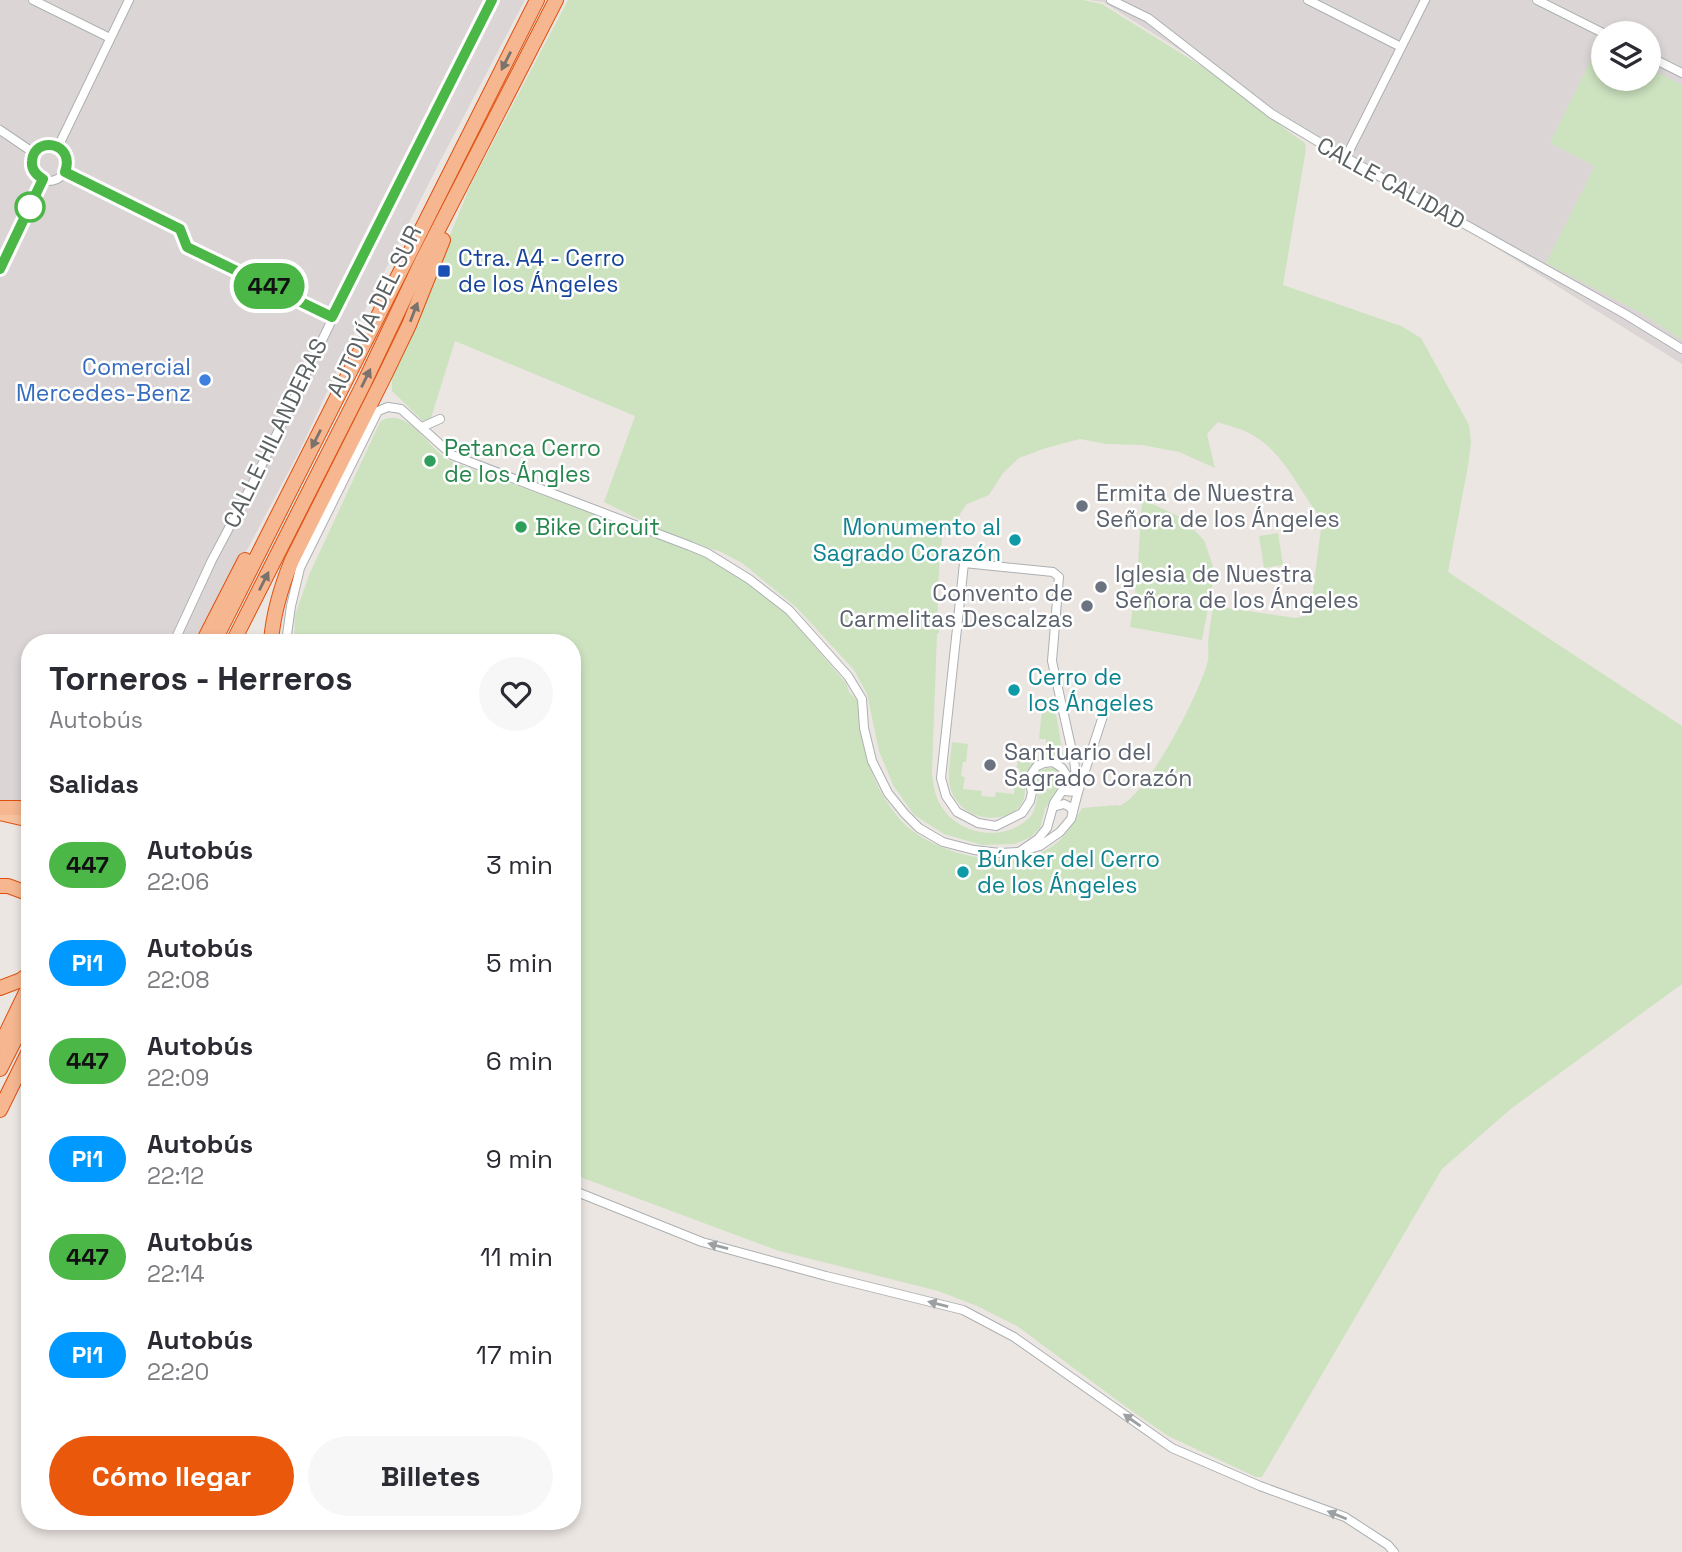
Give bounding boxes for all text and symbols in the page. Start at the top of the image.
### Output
map controls [1591,21,1661,91]
button: layers [1591,21,1661,91]
one-way arrow [501,51,512,71]
street label: CALLE CALIDAD [1312,130,1470,236]
unlabelled marker [15,192,45,222]
street label: AUTOVÍA DEL SUR [319,220,429,402]
place label: Ctra. A4 - Cerro de los Ángeles [458,243,625,299]
line badge: 447 [229,263,309,309]
marker: Ctra. A4 - Cerro de los Ángeles [436,263,452,279]
text: 447 [248,270,290,301]
one-way arrow [409,301,420,322]
street label: CALLE HILANDERAS [216,333,334,533]
place label: Comercial Mercedes-Benz [16,352,191,408]
one-way arrow [361,368,372,388]
marker: Comercial Mercedes-Benz [197,372,213,388]
one-way arrow [311,430,323,450]
place label: Petanca Cerro de los Ángles [444,433,601,489]
marker: Petanca Cerro de los Ángles [422,453,438,469]
place label: Ermita de Nuestra Señora de los Ángeles [1096,478,1340,534]
marker: Ermita de Nuestra Señora de los Ángeles [1074,498,1090,514]
place label: Bike Circuit [535,512,660,542]
place label: Monumento al Sagrado Corazón [813,512,1001,568]
marker: Bike Circuit [513,519,529,535]
marker: Monumento al Sagrado Corazón [1007,532,1023,548]
place label: Iglesia de Nuestra Señora de los Ángeles [1115,559,1359,615]
one-way arrow [258,571,269,591]
place label: Convento de Carmelitas Descalzas [839,578,1073,634]
marker: Iglesia de Nuestra Señora de los Ángeles [1093,579,1109,595]
marker: Convento de Carmelitas Descalzas [1079,598,1095,614]
button: heart [479,657,553,731]
text: Torneros - Herreros [49,658,352,700]
place label: Cerro de los Ángeles [1028,662,1154,718]
marker: Cerro de los Ángeles [1006,682,1022,698]
text: Autobús [49,705,143,735]
place label: Santuario del Sagrado Corazón [1004,737,1192,793]
marker: Santuario del Sagrado Corazón [982,757,998,773]
text: Salidas [49,767,139,801]
text: Autobús [147,833,253,867]
place label: Búnker del Cerro de los Ángeles [977,844,1160,900]
text: 3 min [486,848,553,882]
text: 447 [66,849,109,880]
marker: Búnker del Cerro de los Ángeles [955,864,971,880]
text: 22:06 [147,867,209,897]
text: Autobús [147,931,253,965]
text: 5 min [486,946,553,980]
text: Pi1 [72,947,103,978]
text: 22:08 [147,965,210,995]
text: Autobús [147,1029,253,1063]
text: 6 min [486,1044,553,1078]
text: 447 [66,1045,109,1076]
text: 22:09 [147,1063,209,1093]
text: Autobús [147,1127,253,1161]
text: 9 min [486,1142,553,1176]
text: Pi1 [72,1143,103,1174]
text: 22:12 [147,1161,204,1191]
text: Autobús [147,1225,253,1259]
text: 11 min [480,1240,553,1274]
text: 447 [66,1241,109,1272]
one-way arrow [707,1241,728,1251]
text: 22:14 [147,1259,205,1289]
one-way arrow [927,1298,949,1309]
text: Autobús [147,1323,253,1357]
text: 17 min [476,1338,553,1372]
text: Pi1 [72,1339,103,1370]
text: 22:20 [147,1357,209,1387]
one-way arrow [1123,1413,1141,1427]
button: Cómo llegar [49,1436,294,1516]
button: Billetes [308,1436,553,1516]
one-way arrow [1326,1509,1347,1520]

